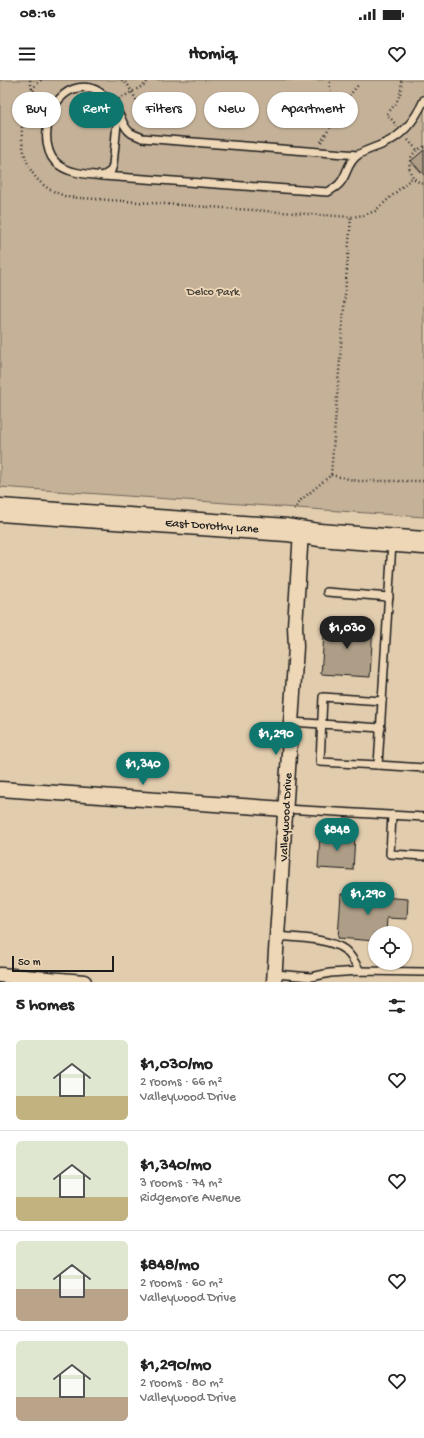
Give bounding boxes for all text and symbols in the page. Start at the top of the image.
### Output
text: 08:16 [20,5,55,23]
icon: menu [16,43,38,65]
icon: heart [386,43,408,65]
text: Homiq [188,44,236,65]
chip: Buy [12,92,61,128]
chip: Rent [69,92,124,128]
chip: Filters [132,92,196,128]
chip: New [204,92,259,128]
chip: Apartment [267,92,358,128]
park label: Delco Park [186,286,241,300]
street label: East Dorothy Lane [165,517,260,537]
pin: $1,030 [314,616,380,650]
text: $1,030 [329,621,365,636]
pin: $1,290 [243,722,309,756]
text: $1,290 [258,727,294,742]
pin: $1,340 [110,752,176,786]
text: $1,340 [125,757,161,772]
street label: Valleywood Drive [278,772,296,863]
pin: $848 [313,818,361,852]
text: $848 [324,823,350,838]
pin: $1,290 [335,882,401,916]
text: $1,290 [350,887,386,902]
map controls [368,926,412,970]
button: locate [368,926,412,970]
scale bar [12,954,114,973]
text: 50 m [18,957,40,969]
icon: filters [386,995,408,1017]
text: 5 homes [16,996,74,1016]
text: $1,030/mo [140,1055,213,1075]
icon: home [48,1056,96,1104]
icon: heart [386,1069,408,1091]
text: 2 rooms · 66 m² [140,1075,222,1090]
text: Valleywood Drive [140,1090,236,1105]
text: $1,340/mo [140,1156,211,1176]
icon: home [48,1157,96,1205]
icon: heart [386,1170,408,1192]
text: 3 rooms · 74 m² [140,1176,223,1191]
text: Ridgemore Avenue [140,1191,241,1206]
text: $848/mo [140,1256,199,1276]
icon: home [48,1257,96,1305]
icon: heart [386,1270,408,1292]
text: 2 rooms · 60 m² [140,1276,223,1291]
text: Valleywood Drive [140,1291,236,1306]
text: $1,290/mo [140,1356,211,1376]
icon: home [48,1357,96,1405]
icon: heart [386,1370,408,1392]
text: 2 rooms · 80 m² [140,1376,224,1391]
text: Valleywood Drive [140,1391,236,1406]

